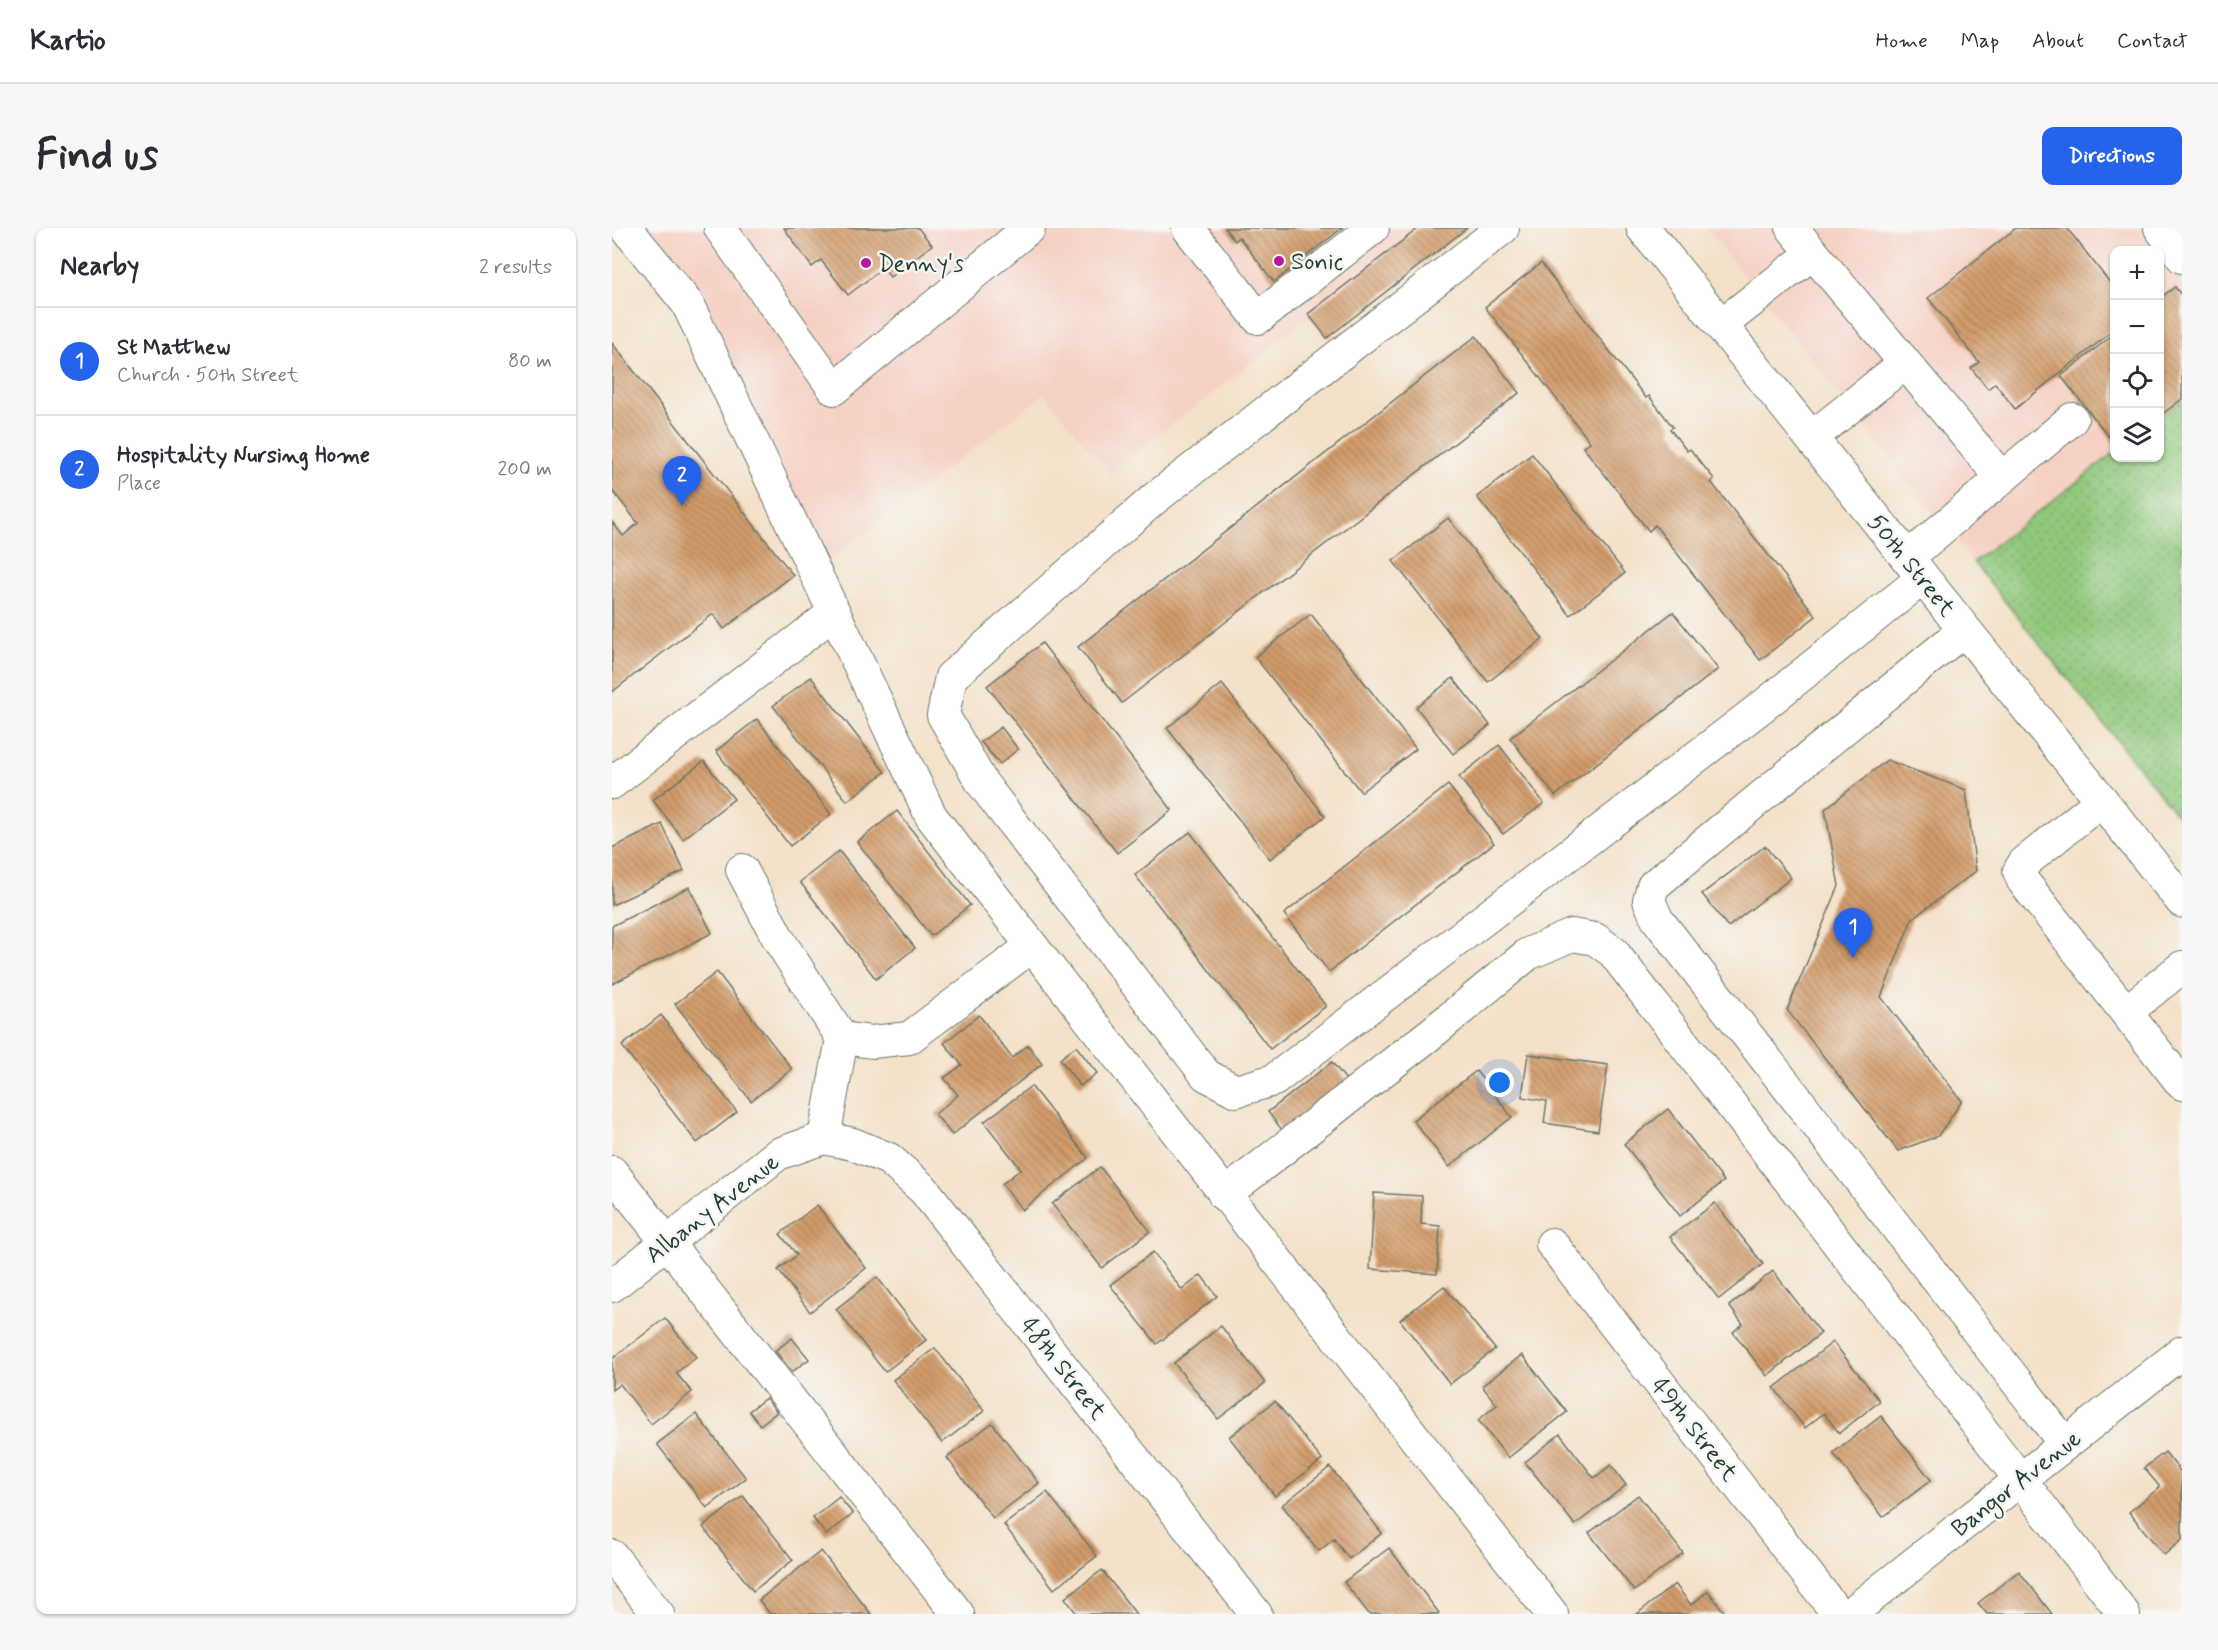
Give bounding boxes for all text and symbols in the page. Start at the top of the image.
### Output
text: Kartio [30,23,106,60]
text: Home [1876,27,1928,55]
text: Map [1961,27,1999,55]
text: About [2032,27,2084,55]
text: Contact [2117,27,2188,55]
button: Directions [2042,127,2182,185]
text: Find us [36,129,158,184]
map controls [2110,246,2164,462]
button: + [2110,246,2164,300]
place label: Sonic [1291,247,1343,278]
place label: Denny's [878,249,964,280]
text: Nearby [60,250,139,284]
text: 2 results [479,254,552,281]
marker: Sonic [1272,254,1286,268]
marker: Denny's [859,256,873,270]
button: − [2110,300,2164,354]
text: St Matthew [117,334,230,362]
text: 1 [75,348,84,375]
text: 80 m [508,348,552,375]
button: locate [2110,354,2164,408]
text: Church · 50th Street [117,362,299,389]
button: layers [2110,408,2164,462]
text: Hospitality Nursing Home [117,442,370,470]
text: 2 [75,456,84,483]
text: 200 m [497,456,552,483]
pin: 2 [662,456,702,506]
text: Place [117,470,161,497]
street label: 50th Street [1860,508,1962,624]
pin: 1 [1834,908,1872,958]
your location [1485,1068,1514,1097]
street label: Albany Avenue [640,1147,786,1271]
street label: 48th Street [1013,1311,1113,1427]
street label: 49th Street [1644,1372,1744,1488]
street label: Bangor Avenue [1946,1424,2089,1546]

